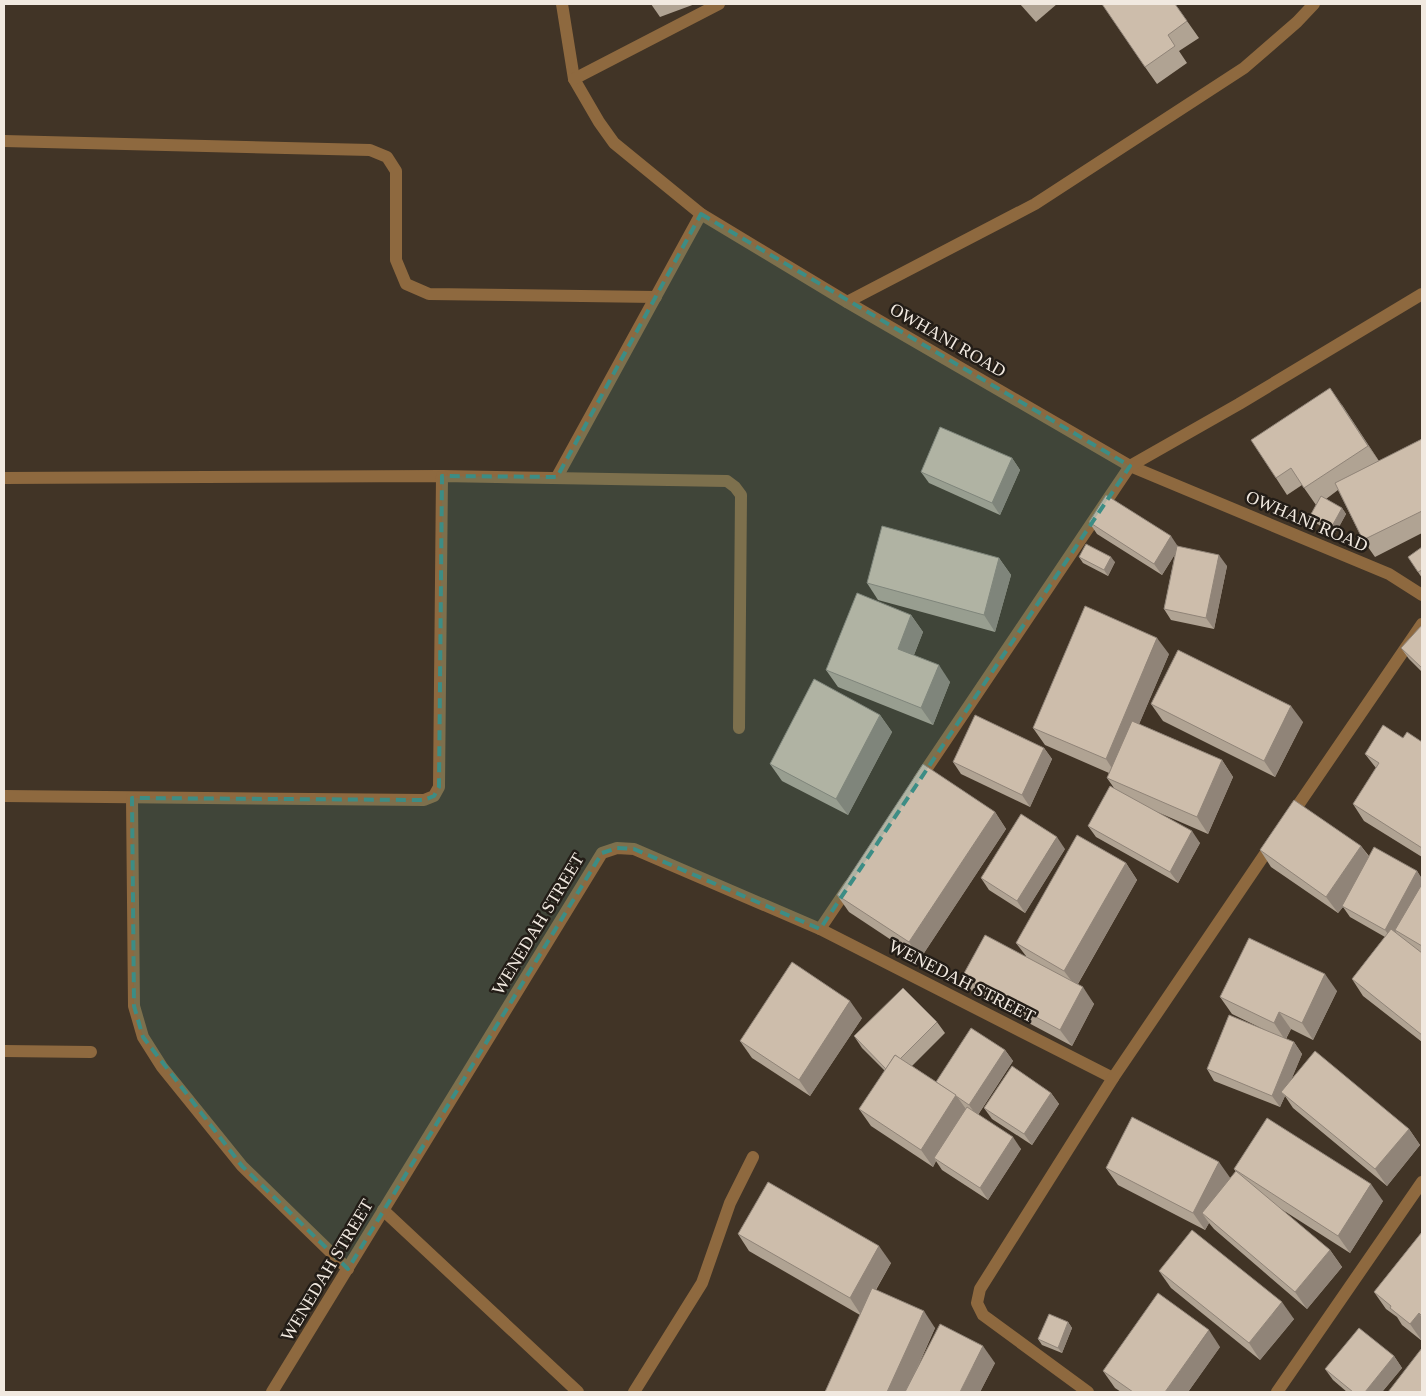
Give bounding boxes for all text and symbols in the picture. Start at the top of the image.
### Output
street label: OWHANI ROAD [886,299,1010,381]
street label: OWHANI ROAD [1243,486,1371,556]
street label: WENEDAH STREET [488,850,588,998]
street label: WENEDAH STREET [886,935,1038,1027]
street label: WENEDAH STREET [277,1196,377,1344]

